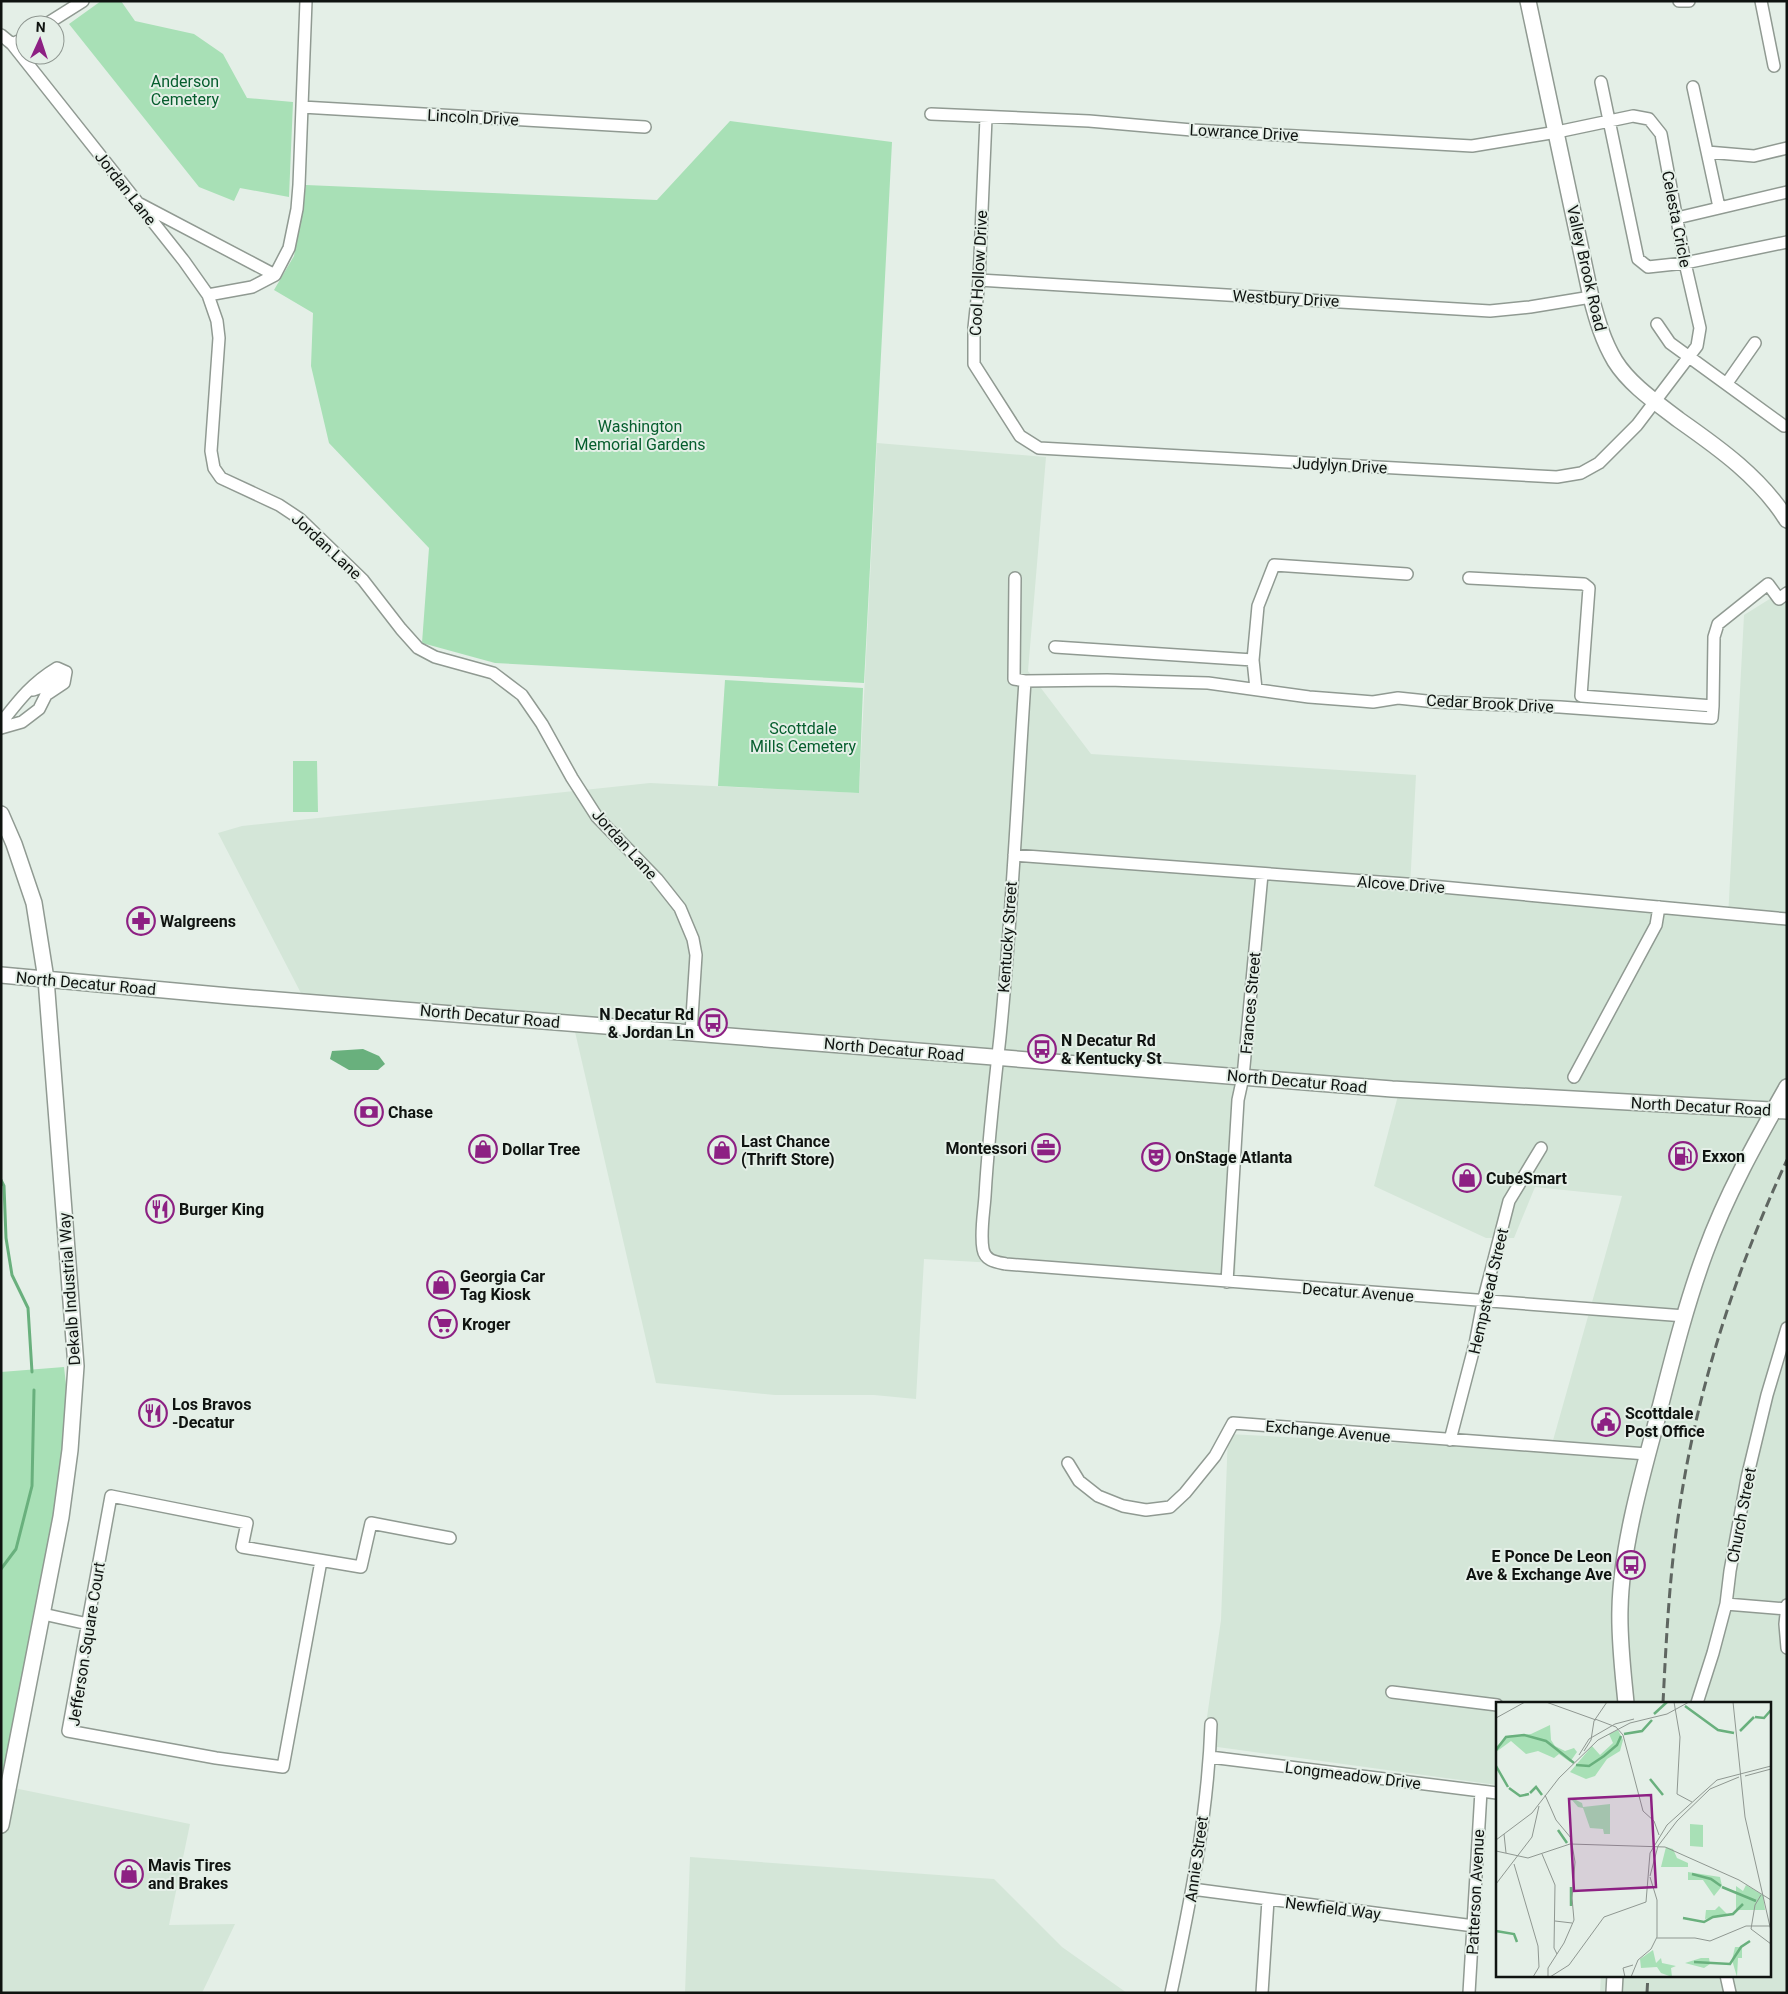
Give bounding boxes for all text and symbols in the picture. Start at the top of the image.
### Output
north arrow [15,15,65,65]
text: N [35,19,46,35]
park label: Anderson Cemetery [151,72,220,109]
street label: Lincoln Drive [427,106,519,129]
street label: Lowrance Drive [1189,120,1299,145]
street label: Jordan Lane [91,148,160,229]
street label: Celesta Cricle [1658,169,1695,269]
street label: Valley Brook Road [1563,203,1610,333]
street label: Cool Hollow Drive [966,210,991,336]
street label: Westbury Drive [1232,286,1340,311]
park label: Washington Memorial Gardens [575,417,705,454]
street label: Judylyn Drive [1292,454,1388,477]
street label: Jordan Lane [288,509,365,583]
street label: Cedar Brook Drive [1426,691,1554,716]
park label: Scottdale Mills Cemetery [750,719,856,756]
street label: Jordan Lane [588,805,661,884]
street label: Alcove Drive [1357,872,1445,897]
street label: Kentucky Street [994,881,1021,993]
pharmacy icon: Walgreens [126,906,156,936]
place label: Walgreens [160,912,236,931]
street label: Frances Street [1237,951,1264,1055]
street label: North Decatur Road [15,968,157,999]
street label: North Decatur Road [419,1001,561,1032]
place label: N Decatur Rd & Jordan Ln [599,1005,694,1042]
bus stop icon: N Decatur Rd & Jordan Ln [698,1008,728,1038]
place label: N Decatur Rd & Kentucky St [1061,1031,1162,1068]
street label: North Decatur Road [823,1034,965,1065]
bus stop icon: N Decatur Rd & Kentucky St [1027,1034,1057,1064]
street label: North Decatur Road [1226,1066,1368,1097]
street label: North Decatur Road [1630,1093,1772,1120]
bank icon: Chase [354,1097,384,1127]
place label: Chase [388,1103,433,1122]
place label: Last Chance (Thrift Store) [741,1132,835,1169]
office icon: Montessori [1031,1133,1061,1163]
shop icon: Dollar Tree [468,1134,498,1164]
shop icon: Last Chance (Thrift Store) [707,1135,737,1165]
place label: Montessori [945,1139,1027,1158]
place label: Dollar Tree [502,1140,581,1159]
fuel station icon: Exxon [1668,1141,1698,1171]
theatre icon: OnStage Atlanta [1141,1142,1171,1172]
place label: Exxon [1702,1147,1745,1166]
place label: OnStage Atlanta [1175,1148,1293,1167]
shop icon: CubeSmart [1452,1163,1482,1193]
place label: CubeSmart [1486,1169,1568,1188]
restaurant icon: Burger King [145,1194,175,1224]
place label: Burger King [179,1200,264,1219]
street label: Dekalb Industrial Way [55,1211,84,1366]
street label: Hempstead Street [1465,1226,1512,1356]
place label: Georgia Car Tag Kiosk [460,1267,545,1304]
shop icon: Georgia Car Tag Kiosk [426,1270,456,1300]
street label: Decatur Avenue [1302,1279,1414,1306]
supermarket icon: Kroger [428,1309,458,1339]
place label: Kroger [462,1315,511,1334]
place label: Los Bravos -Decatur [172,1395,251,1432]
restaurant icon: Los Bravos -Decatur [138,1398,168,1428]
place label: Scottdale Post Office [1625,1404,1705,1441]
public building icon: Scottdale Post Office [1591,1407,1621,1437]
street label: Exchange Avenue [1265,1417,1391,1446]
street label: Church Street [1723,1466,1760,1564]
place label: E Ponce De Leon Ave & Exchange Ave [1466,1547,1612,1584]
bus stop icon: E Ponce De Leon Ave & Exchange Ave [1616,1550,1646,1580]
street label: Jefferson Square Court [64,1561,109,1727]
inset map [1496,1702,1770,1976]
street label: Longmeadow Drive [1284,1758,1422,1793]
street label: Annie Street [1181,1815,1212,1903]
street label: Patterson Avenue [1463,1829,1488,1955]
place label: Mavis Tires and Brakes [148,1856,231,1893]
shop icon: Mavis Tires and Brakes [114,1859,144,1889]
street label: Newfield Way [1284,1893,1382,1924]

